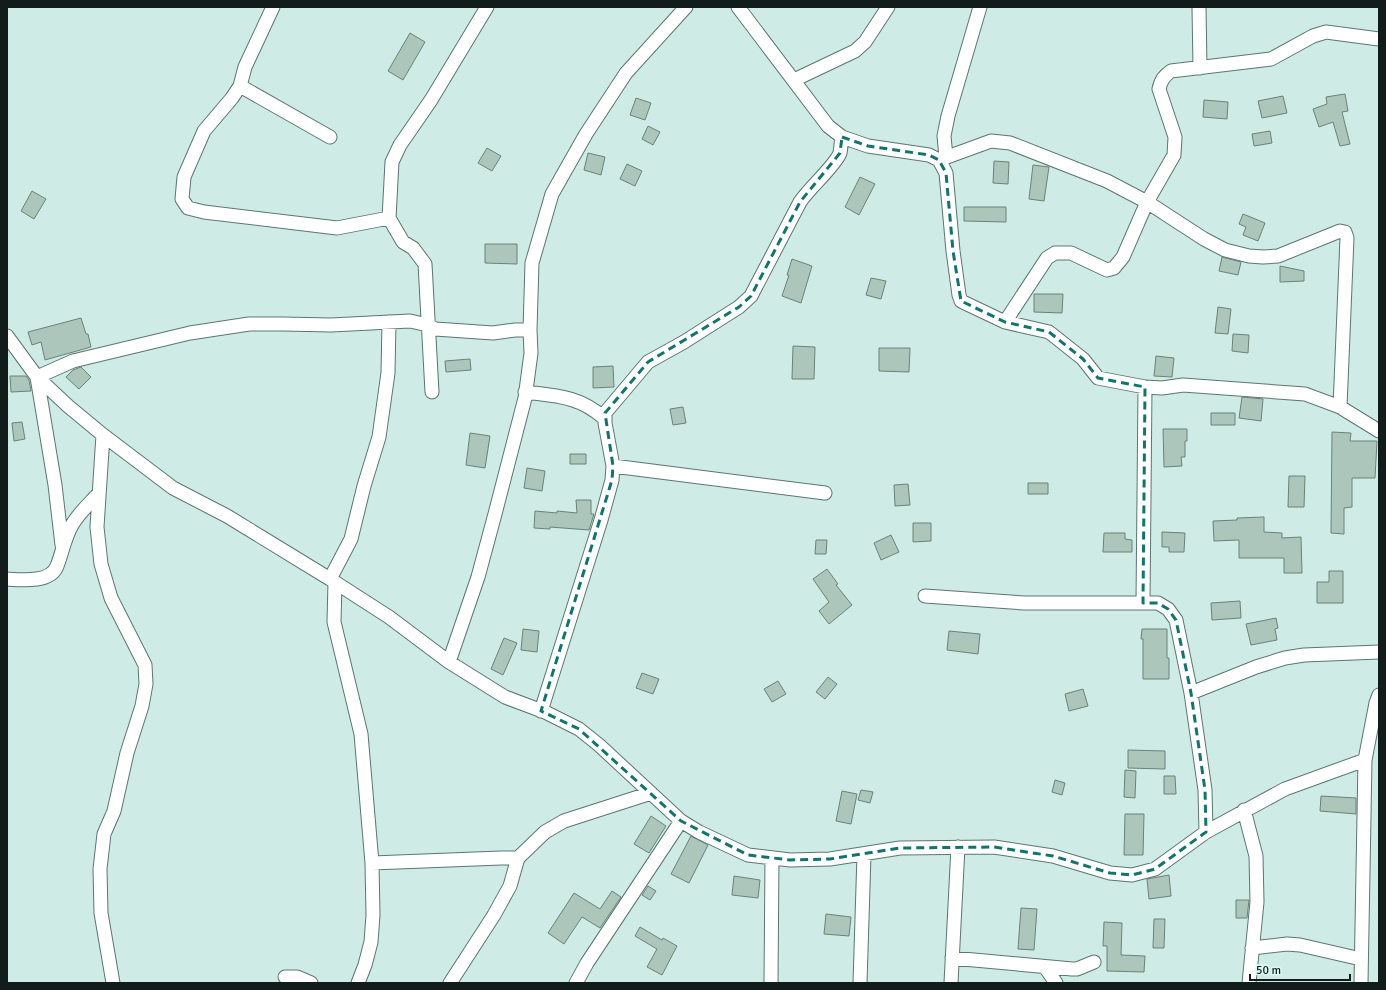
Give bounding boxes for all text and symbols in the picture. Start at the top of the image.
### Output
scale bar [1250,956,1350,982]
text: 50 m [1256,963,1281,978]

